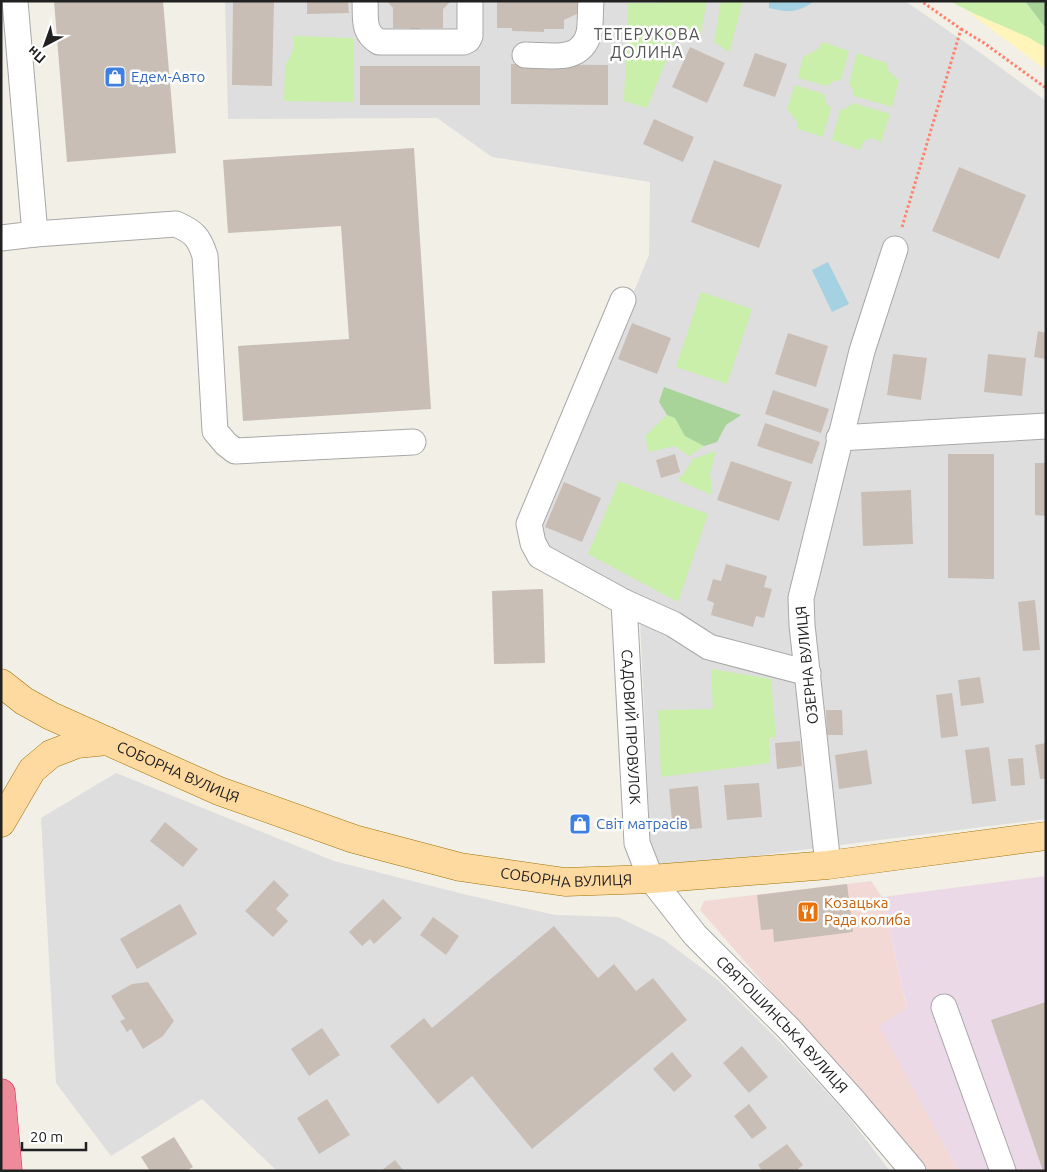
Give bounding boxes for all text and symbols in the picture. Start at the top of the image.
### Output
north arrow [20,20,70,70]
district label: ТЕТЕРУКОВА ДОЛИНА [594,25,700,61]
text: Пн [24,43,49,67]
shop icon: Едем-Авто [103,65,127,89]
place label: Едем-Авто [131,68,205,85]
street label: ОЗЕРНА ВУЛИЦЯ [792,605,821,725]
street label: САДОВИЙ ПРОВУЛОК [619,649,644,805]
street label: СОБОРНА ВУЛИЦЯ [114,737,242,806]
shop icon: Світ матрасів [568,812,592,836]
place label: Світ матрасів [596,815,688,832]
street label: СОБОРНА ВУЛИЦЯ [499,864,632,890]
place label: Козацька Рада колиба [824,894,911,928]
restaurant icon: Козацька Рада колиба [796,900,820,924]
street label: СВЯТОШИНСЬКА ВУЛИЦЯ [713,952,851,1096]
scale bar [22,1120,86,1152]
text: 20 m [30,1128,63,1145]

